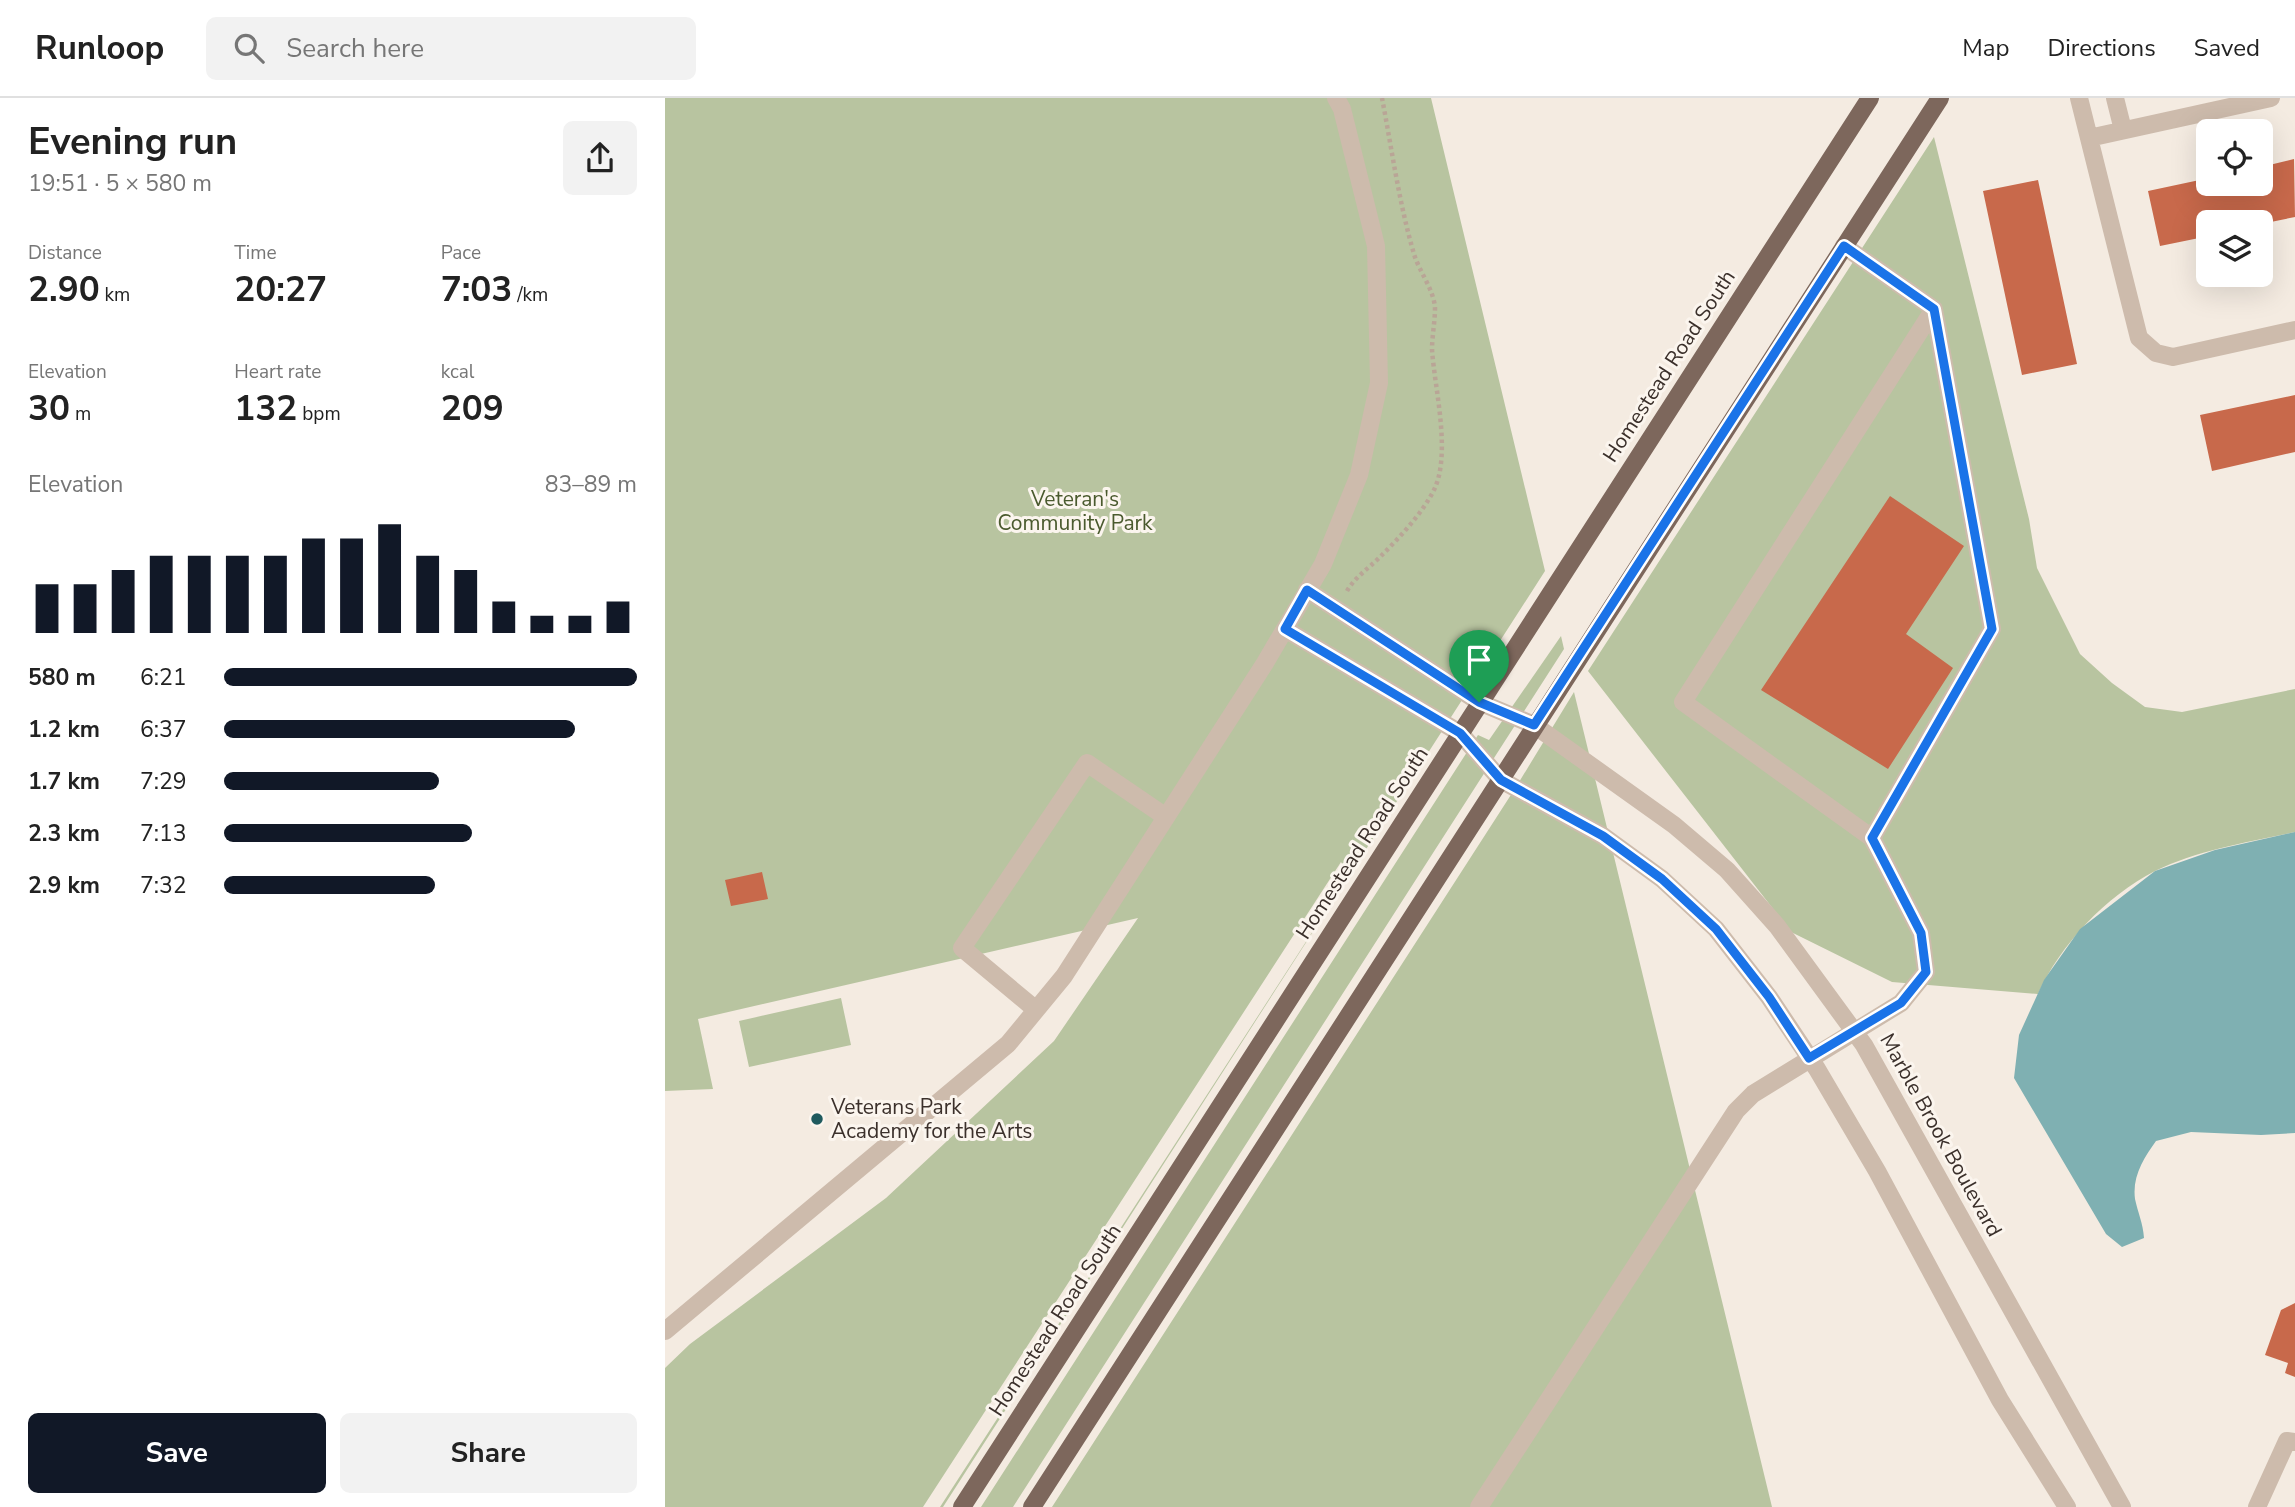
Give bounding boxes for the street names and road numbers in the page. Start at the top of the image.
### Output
street label: Homestead Road South [1596,264,1742,468]
street label: Homestead Road South [1289,741,1435,945]
street label: Marble Brook Boulevard [1873,1028,2009,1242]
street label: Homestead Road South [982,1218,1128,1422]

